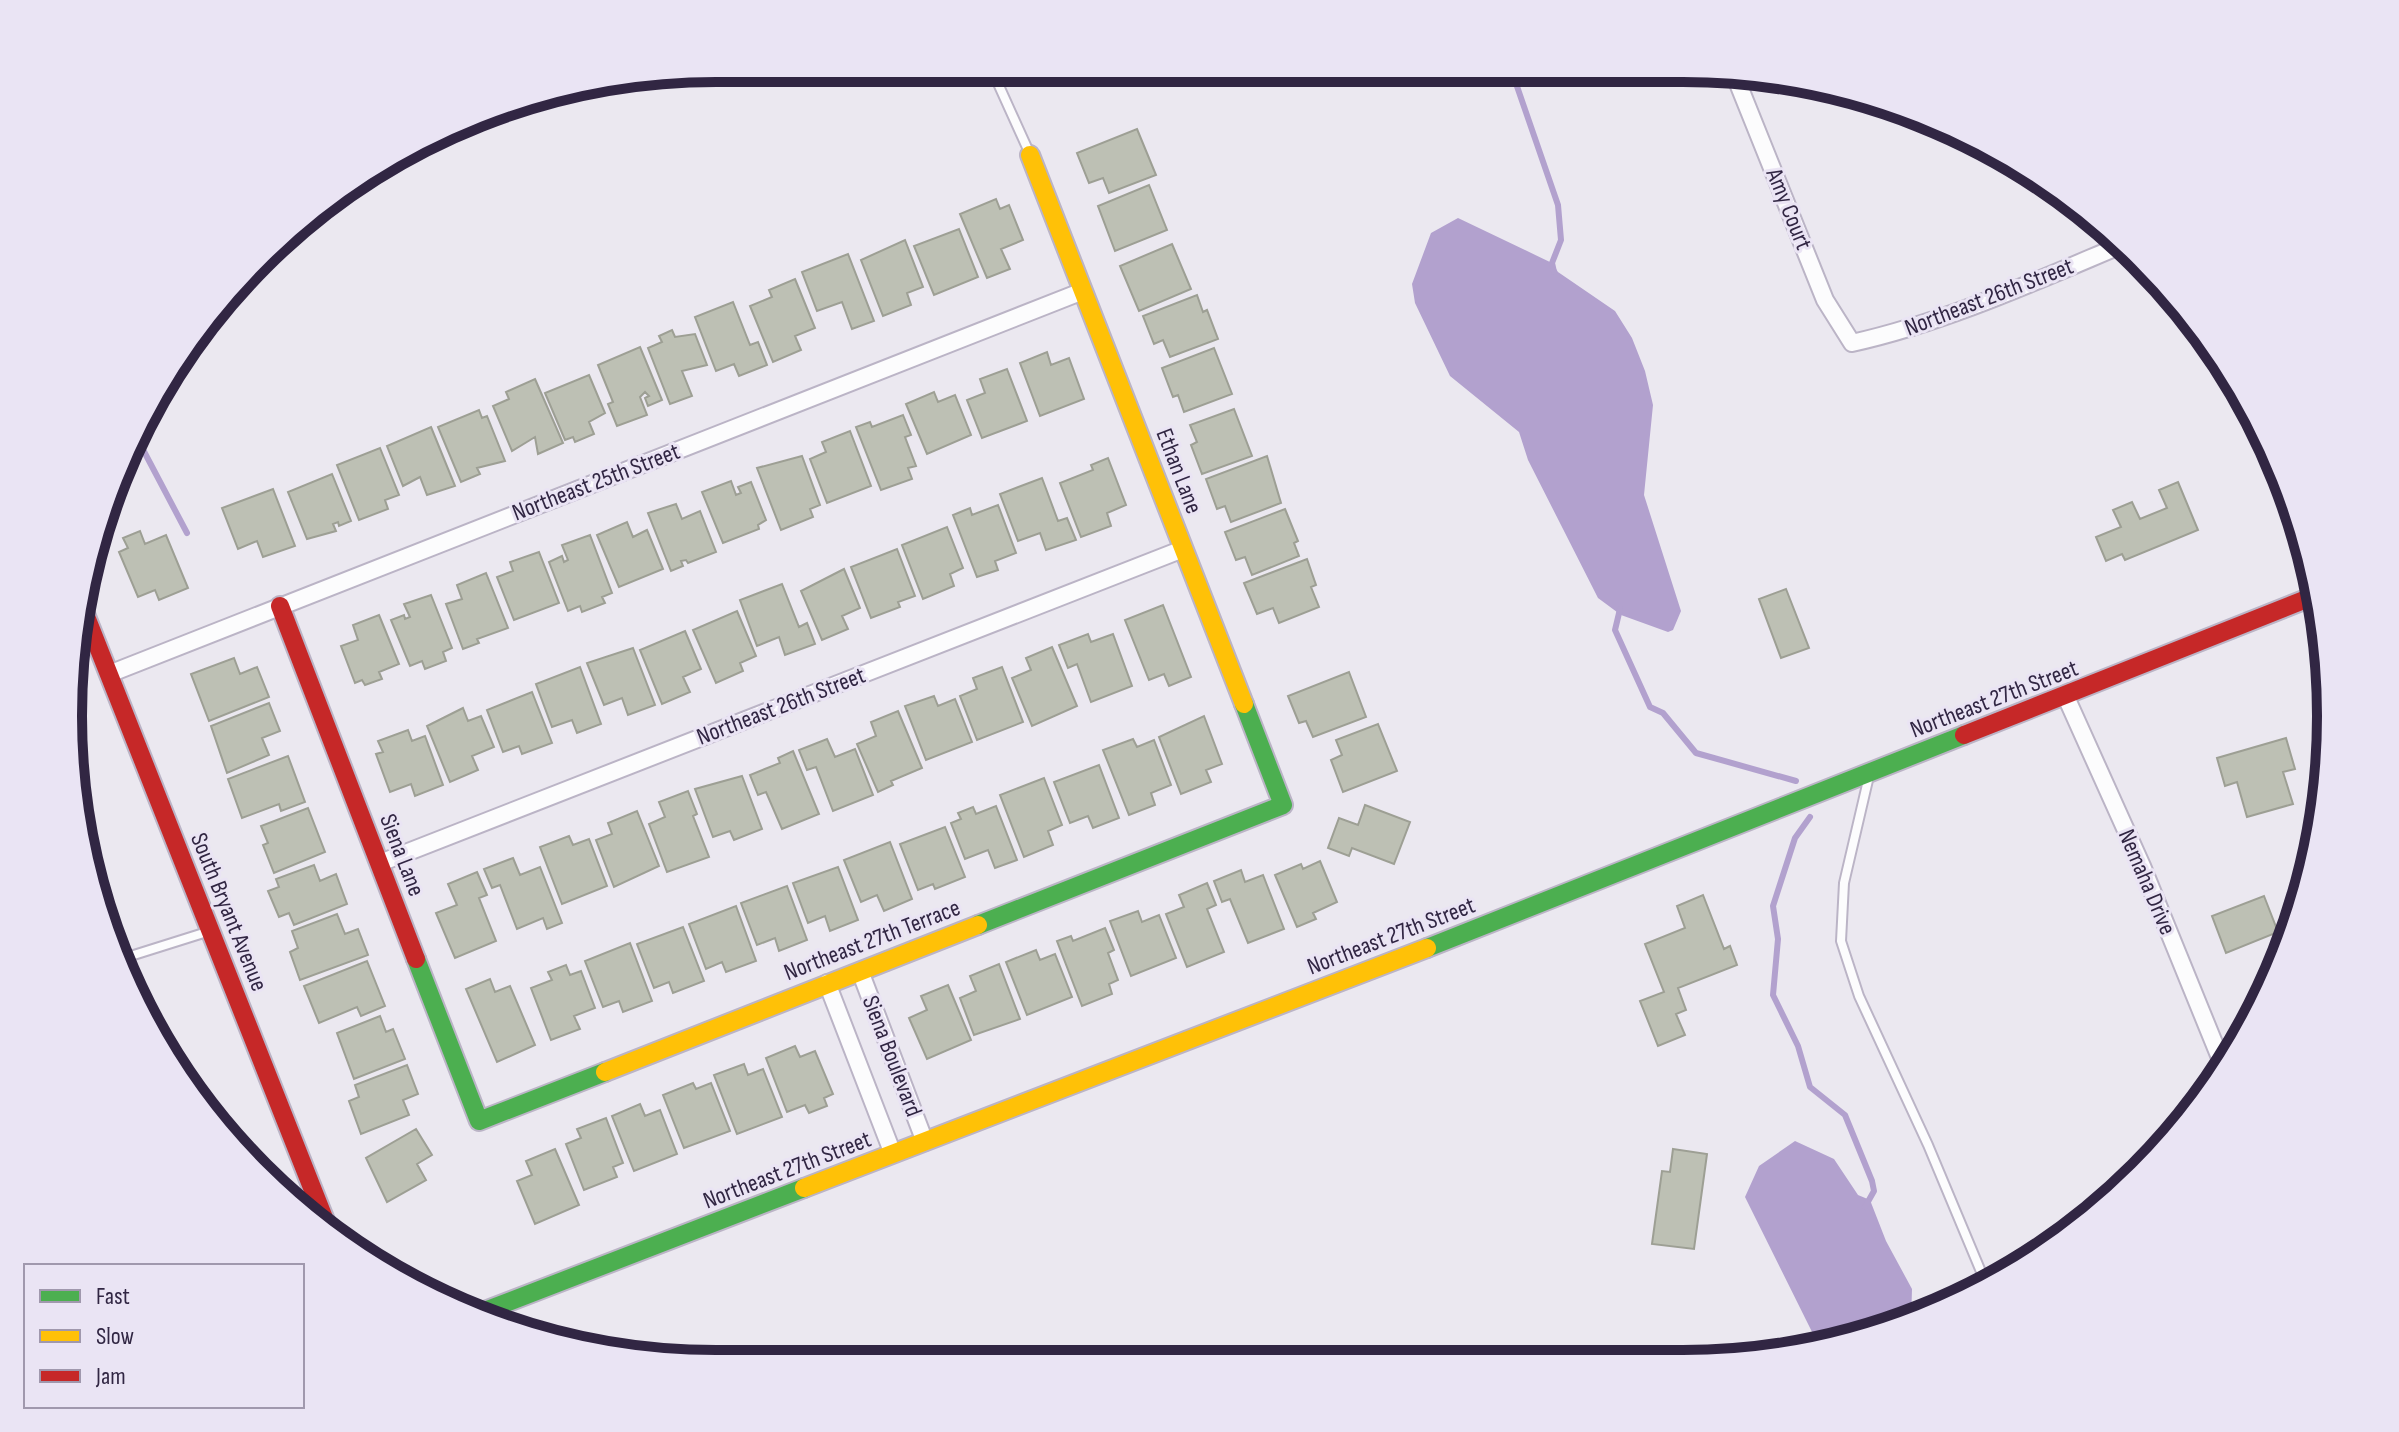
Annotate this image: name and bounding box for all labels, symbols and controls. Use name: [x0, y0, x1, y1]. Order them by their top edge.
street label: Amy Court: [1759, 163, 1818, 254]
street label: Northeast 26th Street: [1901, 252, 2077, 342]
street label: Ethan Lane: [1150, 424, 1208, 518]
street label: Northeast 25th Street: [508, 437, 684, 527]
street label: Northeast 27th Street: [1906, 654, 2082, 744]
street label: Northeast 26th Street: [693, 661, 869, 751]
street label: Siena Lane: [373, 810, 431, 900]
street label: Nemaha Drive: [2112, 825, 2182, 939]
street label: South Bryant Avenue: [184, 829, 274, 995]
street label: Northeast 27th Street: [1303, 891, 1479, 981]
street label: Northeast 27th Terrace: [780, 893, 964, 987]
street label: Siena Boulevard: [856, 992, 928, 1120]
street label: Northeast 27th Street: [699, 1125, 875, 1215]
legend: [24, 1264, 304, 1408]
text: Fast: [96, 1282, 130, 1311]
text: Slow: [96, 1322, 134, 1351]
text: Jam: [95, 1362, 126, 1391]

